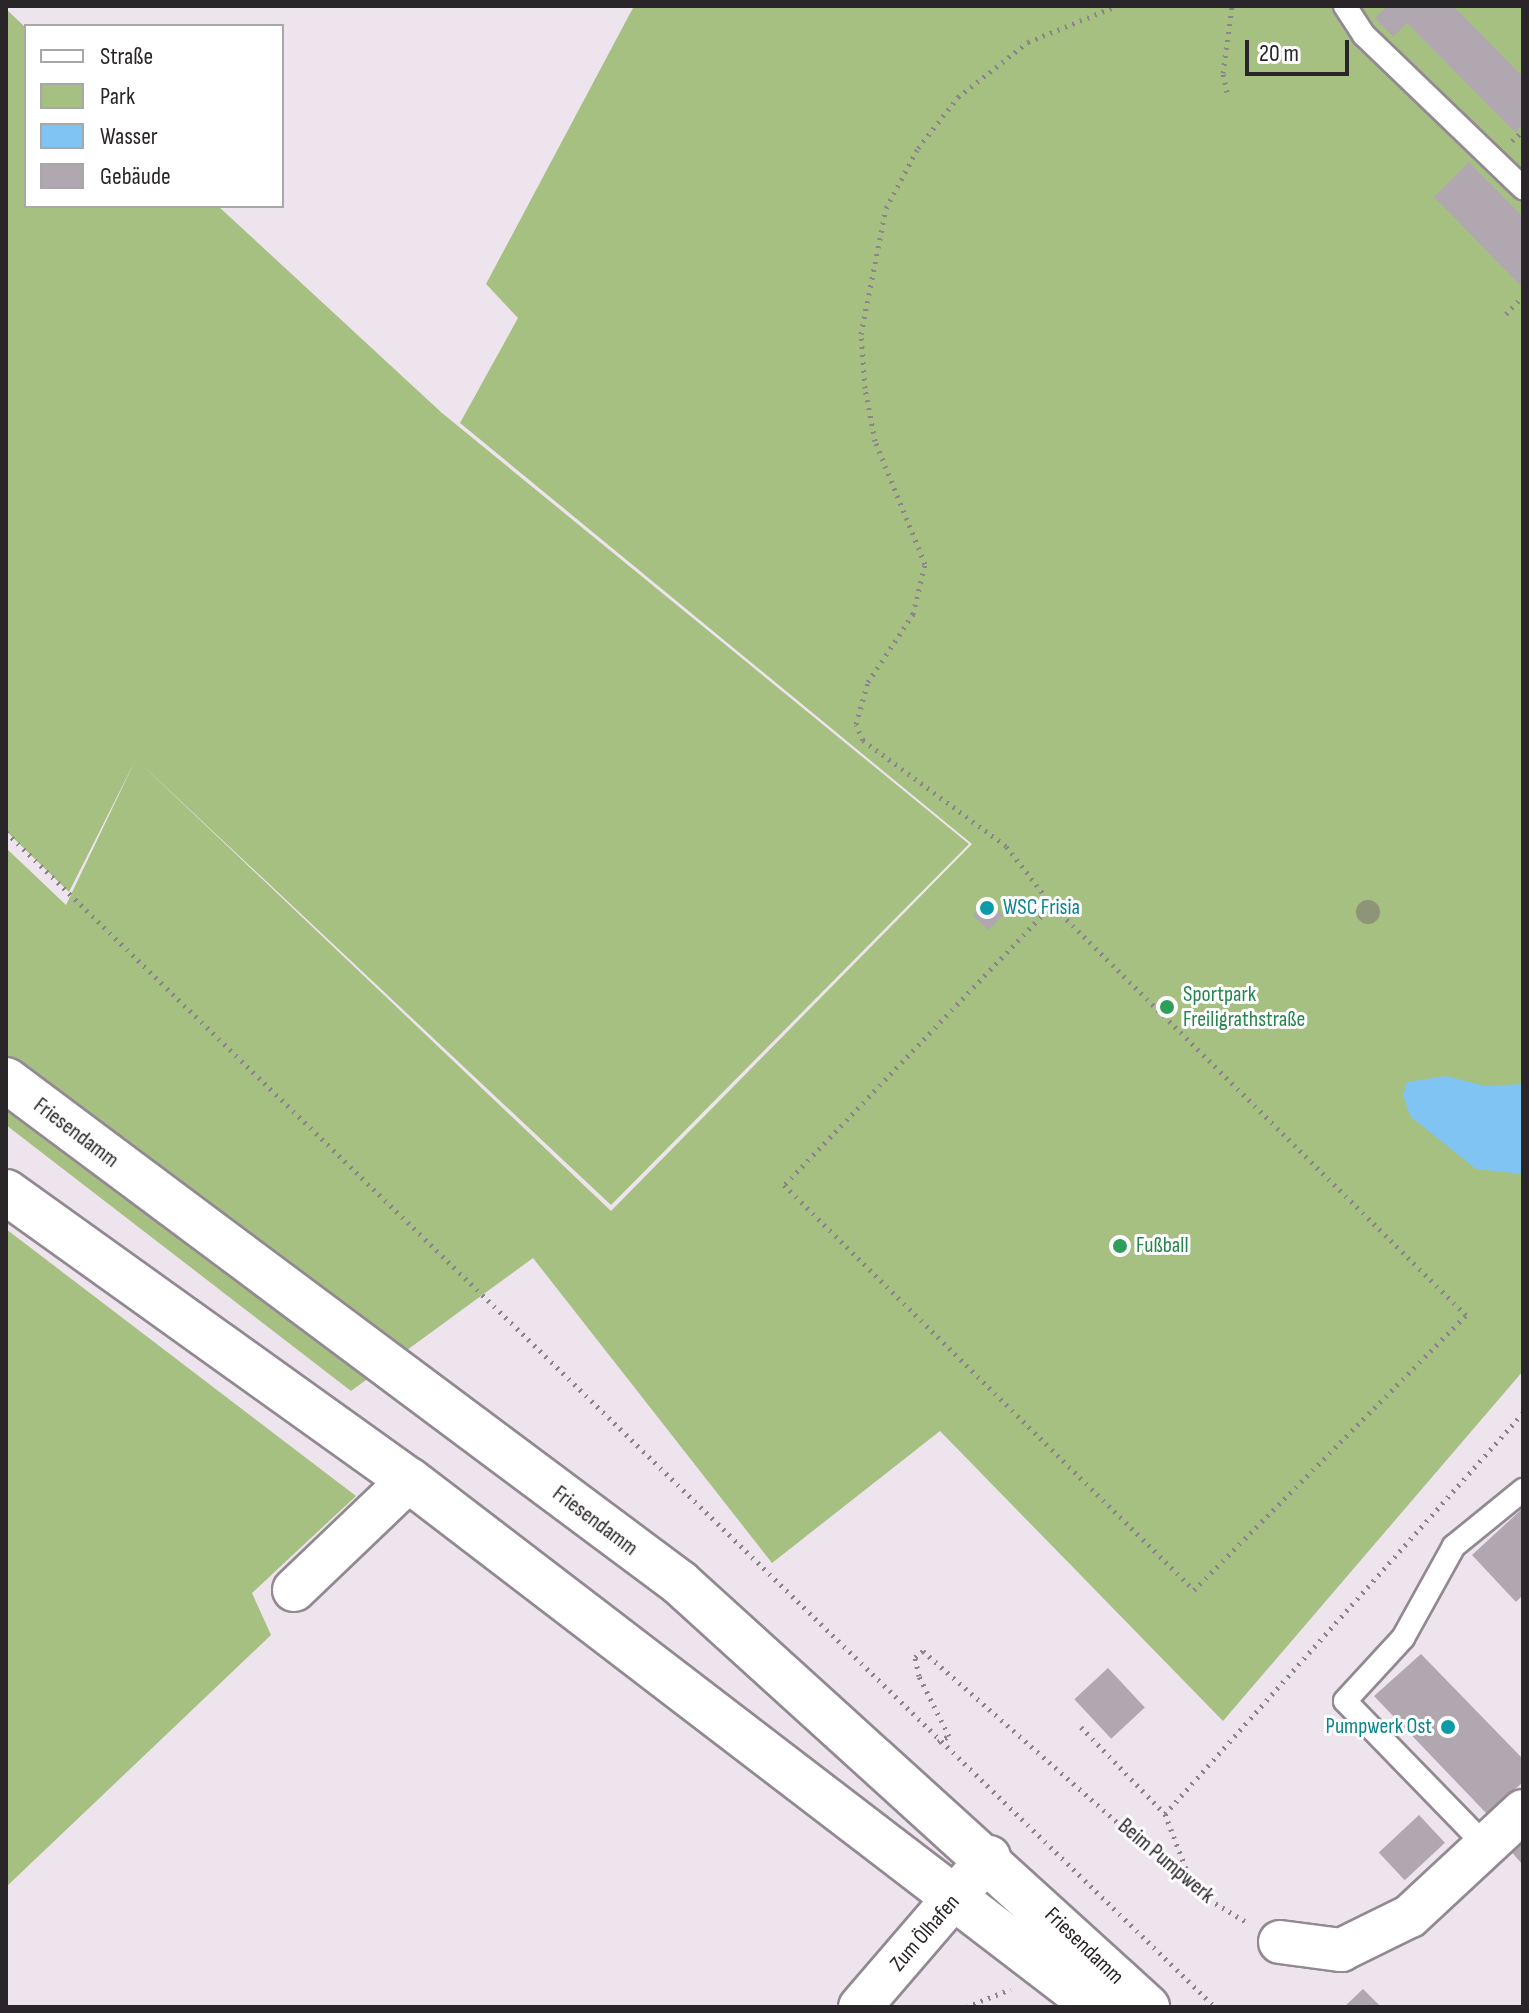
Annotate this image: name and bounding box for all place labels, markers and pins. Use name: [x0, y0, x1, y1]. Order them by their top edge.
place label: WSC Frisia: [1003, 895, 1080, 921]
marker: WSC Frisia: [978, 899, 996, 917]
place label: Sportpark Freiligrathstraße: [1183, 981, 1305, 1032]
marker: Sportpark Freiligrathstraße: [1158, 998, 1176, 1016]
place label: Fußball: [1136, 1233, 1189, 1259]
marker: Fußball: [1111, 1237, 1129, 1255]
place label: Pumpwerk Ost: [1326, 1714, 1432, 1740]
marker: Pumpwerk Ost: [1439, 1718, 1457, 1736]

